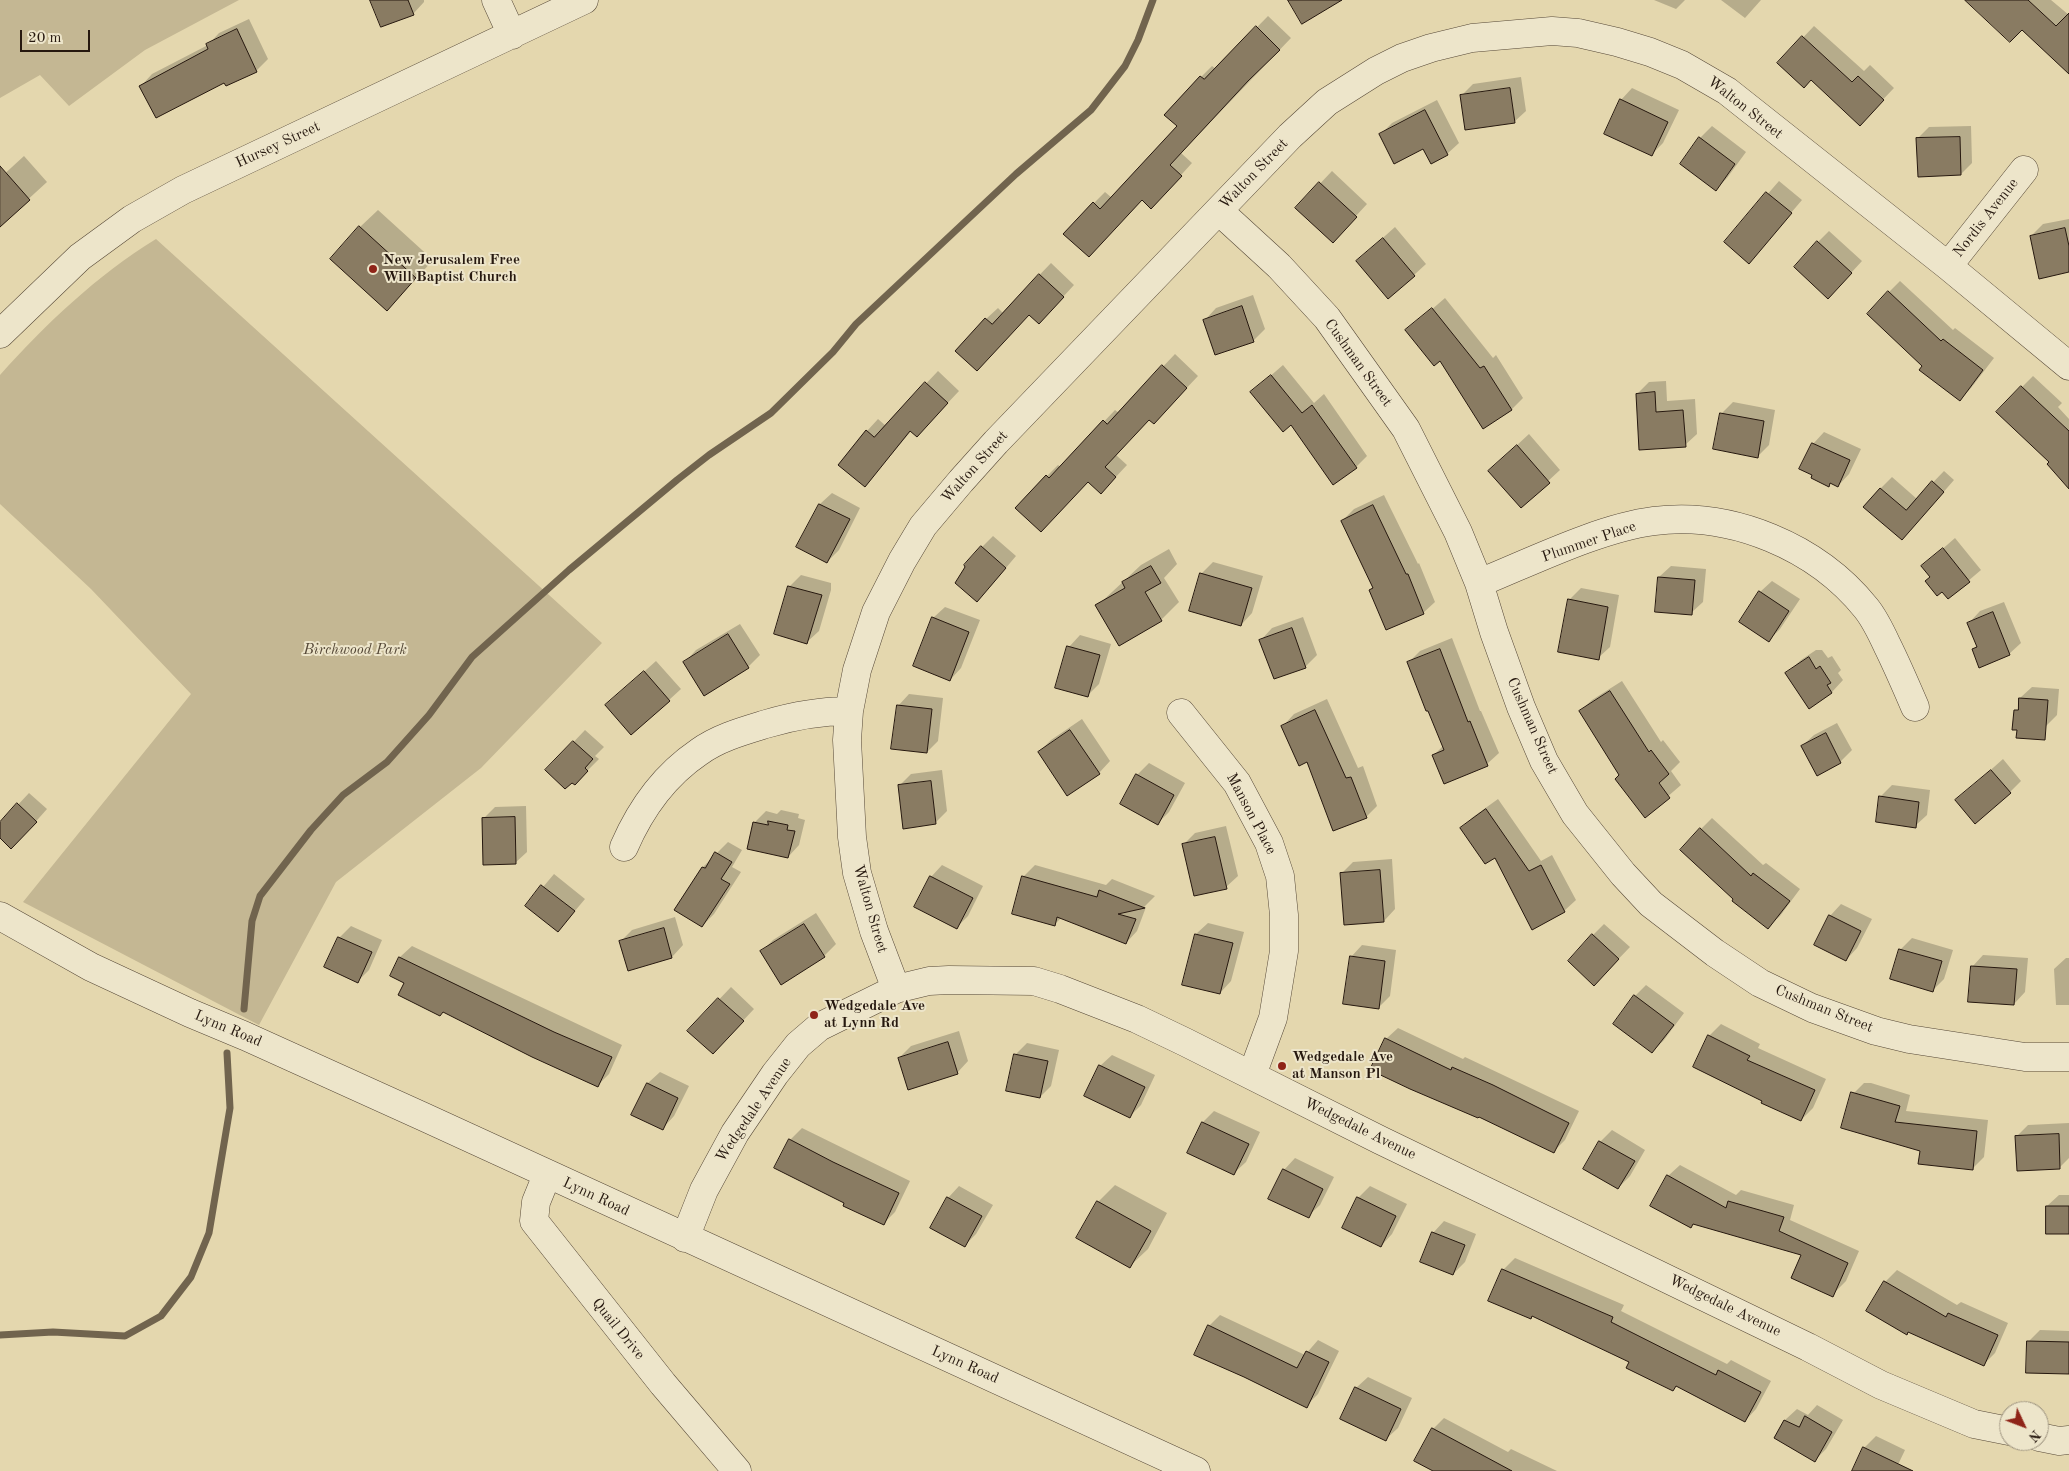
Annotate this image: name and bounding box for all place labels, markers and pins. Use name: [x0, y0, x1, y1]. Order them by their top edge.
place label: New Jerusalem Free Will Baptist Church: [383, 251, 520, 286]
marker: New Jerusalem Free Will Baptist Church: [367, 263, 379, 275]
place label: Wedgedale Ave at Lynn Rd: [824, 997, 925, 1032]
marker: Wedgedale Ave at Lynn Rd: [808, 1009, 820, 1021]
place label: Wedgedale Ave at Manson Pl: [1292, 1048, 1393, 1083]
marker: Wedgedale Ave at Manson Pl: [1276, 1060, 1288, 1072]

